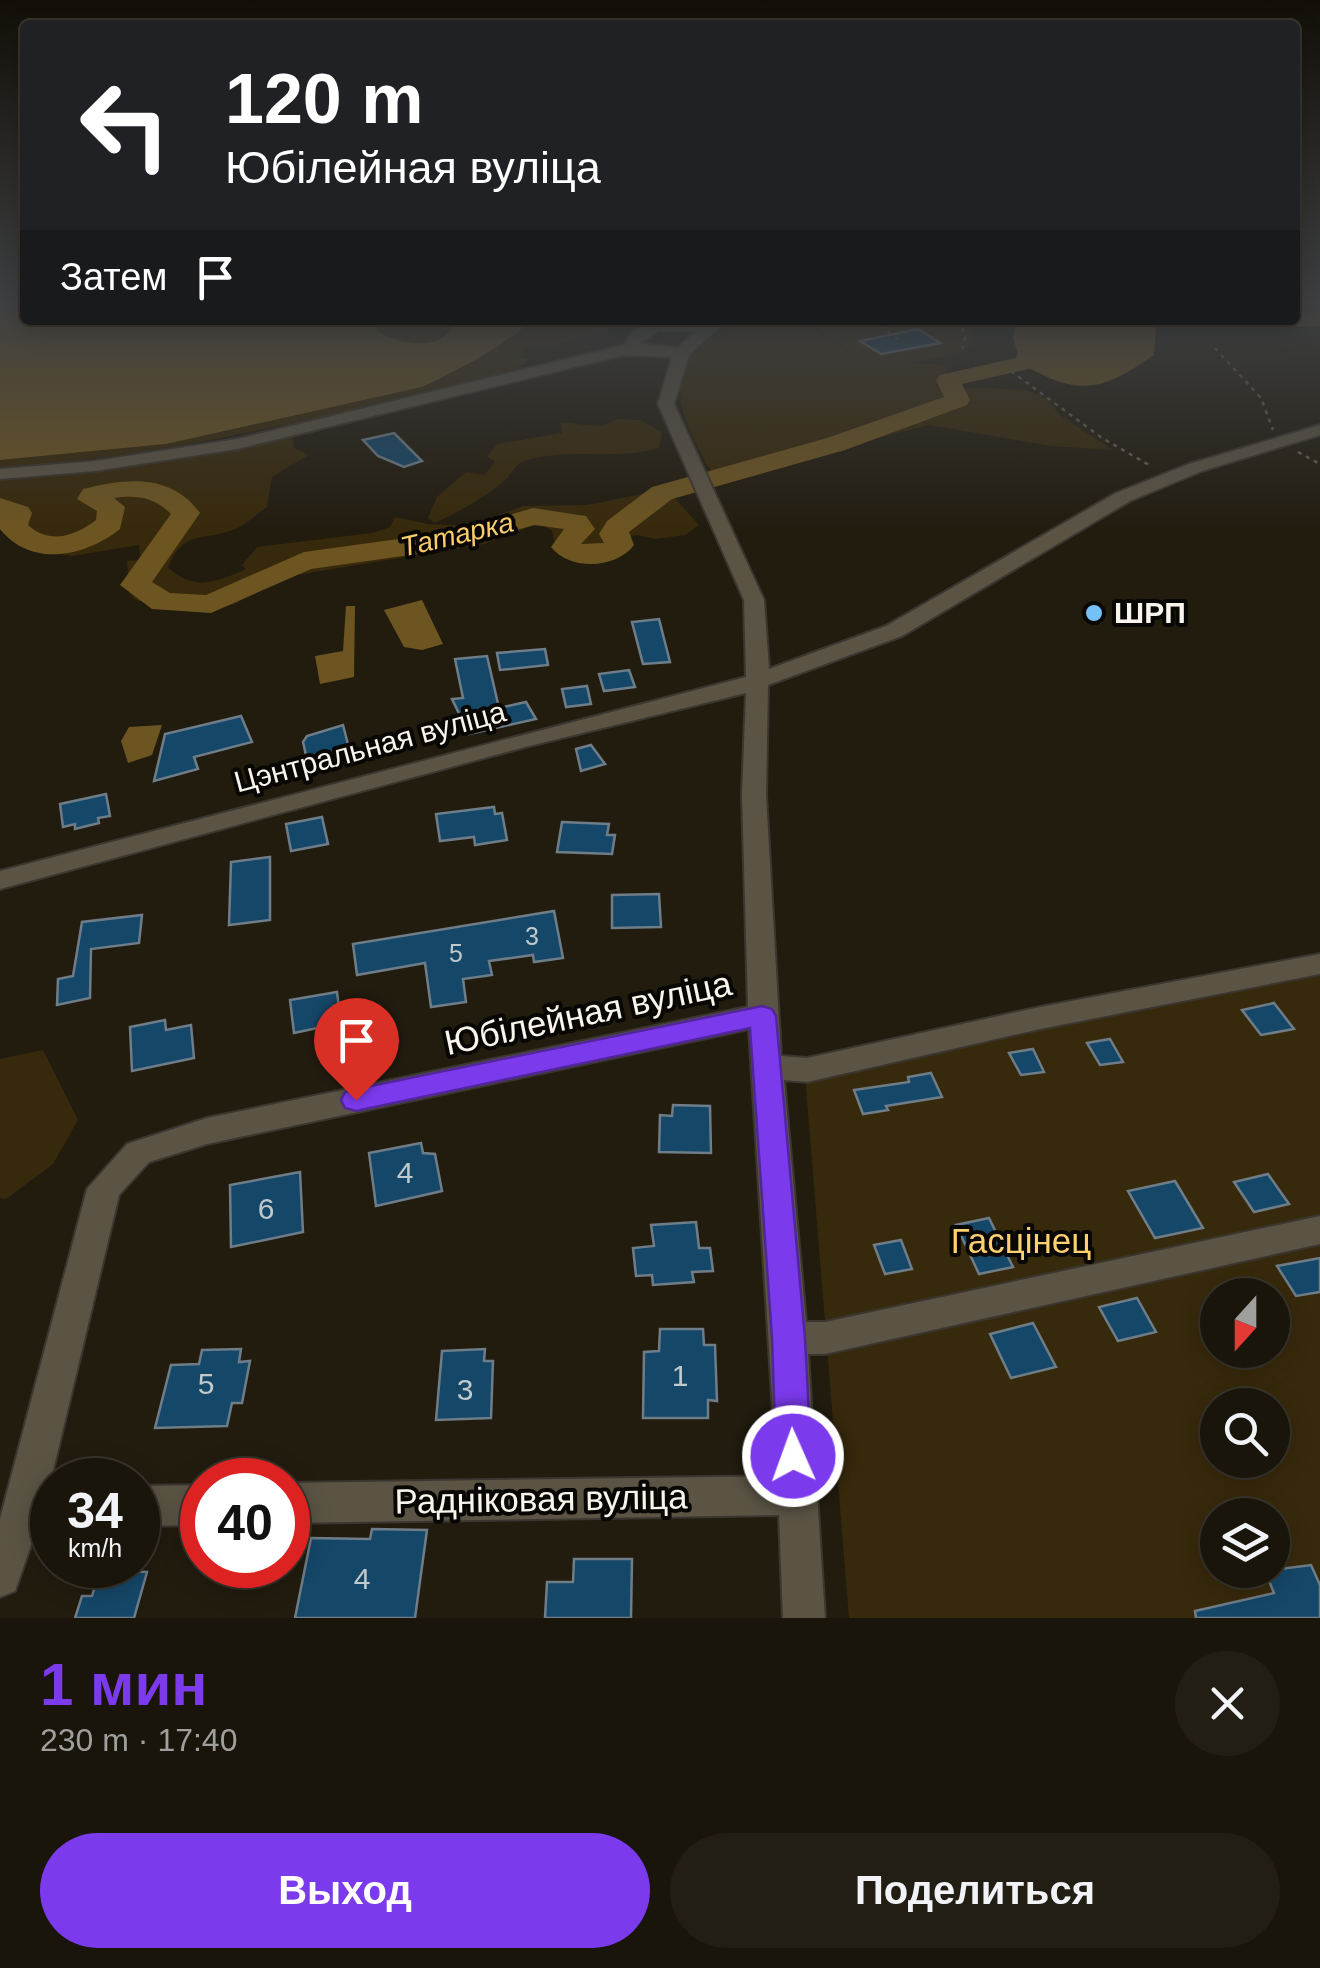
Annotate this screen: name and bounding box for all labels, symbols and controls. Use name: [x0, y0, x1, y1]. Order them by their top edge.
icon: left: [60, 60, 190, 190]
text: 120 m: [225, 60, 423, 138]
text: Юбілейная вуліца: [225, 142, 601, 193]
icon: arrive: [188, 250, 243, 305]
text: Затем: [60, 256, 168, 298]
water label: Татарка: [398, 506, 517, 563]
place label: ШРП: [1114, 596, 1186, 629]
marker: ШРП: [1083, 602, 1105, 624]
street label: Цэнтральная вуліца: [230, 694, 510, 799]
house number: 3: [525, 922, 539, 950]
house number: 5: [449, 939, 463, 967]
street label: Юбілейная вуліца: [441, 963, 735, 1062]
pin: [314, 998, 399, 1101]
icon: arrive: [329, 1013, 384, 1068]
house number: 4: [397, 1156, 413, 1189]
house number: 6: [258, 1192, 274, 1225]
park label: Гасцінец: [951, 1221, 1091, 1260]
north arrow: [1200, 1278, 1290, 1368]
map controls: [1200, 1278, 1290, 1588]
house number: 1: [672, 1359, 688, 1392]
house number: 5: [198, 1367, 214, 1400]
house number: 3: [457, 1373, 473, 1406]
button: search: [1200, 1388, 1290, 1478]
position arrow: [741, 1404, 845, 1508]
speed limit sign: 40: [180, 1458, 310, 1588]
street label: Радніковая вуліца: [394, 1476, 688, 1521]
text: 34: [67, 1483, 123, 1539]
button: layers: [1200, 1498, 1290, 1588]
text: km/h: [68, 1534, 122, 1562]
house number: 4: [354, 1562, 370, 1595]
text: 1 мин: [40, 1651, 208, 1718]
button: close: [1175, 1651, 1280, 1756]
text: 230 m · 17:40: [40, 1722, 237, 1758]
button: Выход: [40, 1833, 650, 1948]
button: Поделиться: [670, 1833, 1280, 1948]

